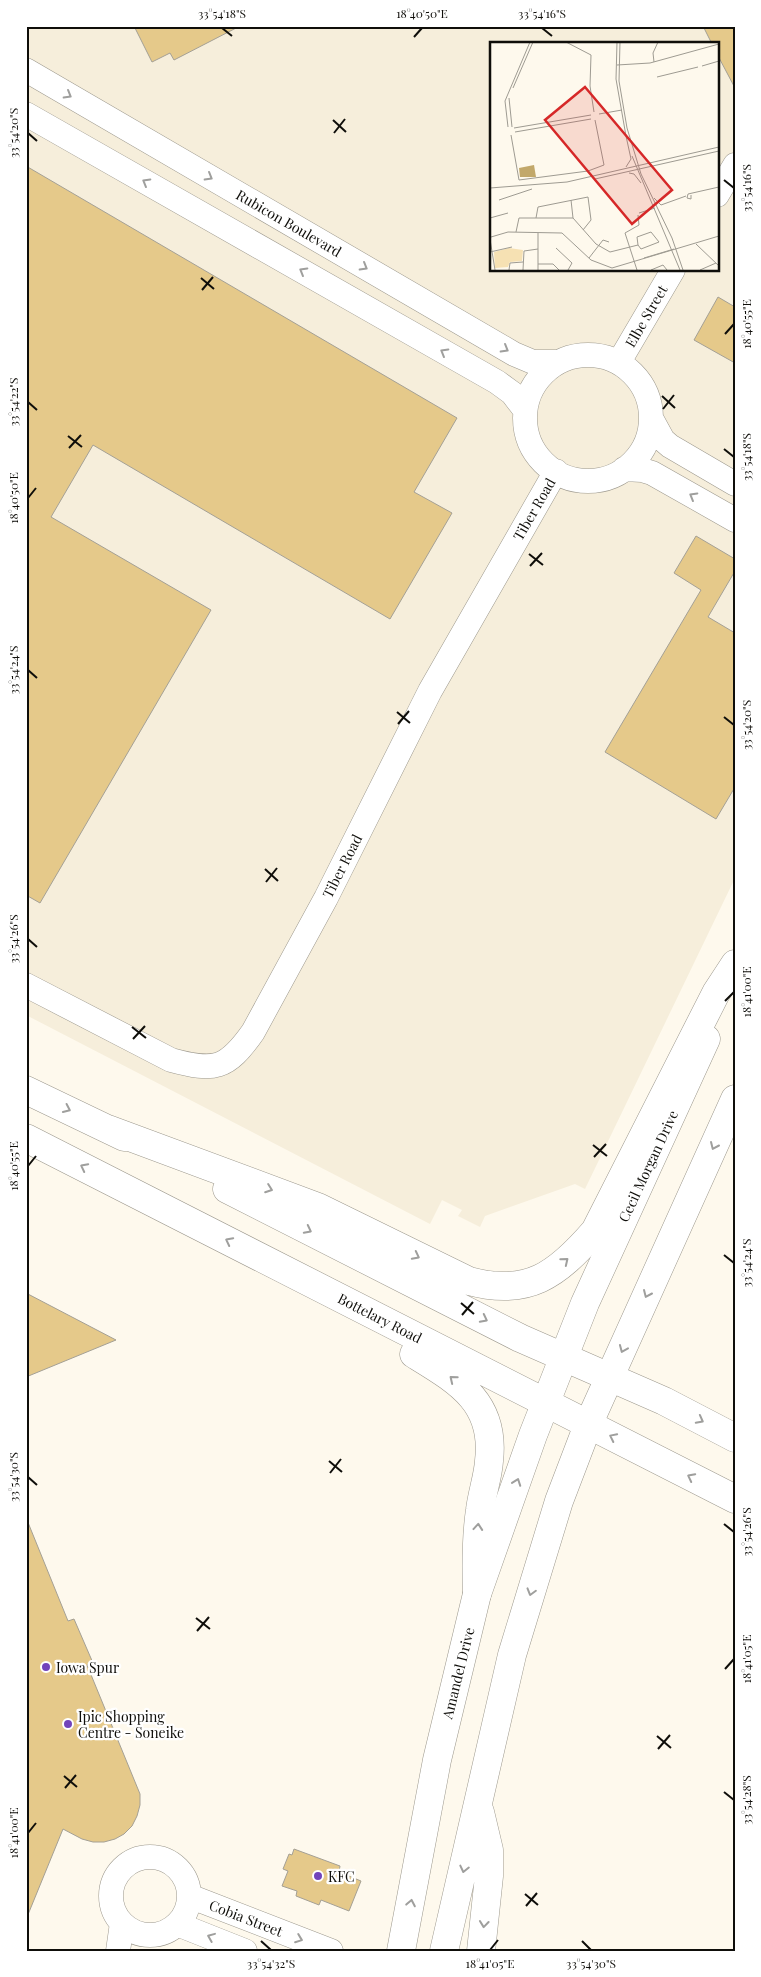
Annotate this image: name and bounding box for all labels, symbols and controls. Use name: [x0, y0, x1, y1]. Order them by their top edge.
text: 33°54'18"S: [198, 5, 246, 21]
text: 18°40'50"E: [396, 5, 448, 21]
text: 33°54'16"S: [518, 5, 566, 21]
inset map: [490, 42, 718, 271]
one-way arrow: [63, 88, 72, 98]
text: 33°54'20"S: [5, 108, 21, 158]
text: 33°54'16"S: [738, 164, 754, 212]
one-way arrow: [203, 170, 212, 180]
one-way arrow: [143, 179, 152, 189]
street label: Rubicon Boulevard: [233, 185, 345, 261]
one-way arrow: [359, 261, 368, 271]
one-way arrow: [299, 268, 308, 278]
street label: Elbe Street: [621, 281, 672, 350]
text: 18°40'55"E: [738, 299, 754, 349]
one-way arrow: [499, 343, 508, 353]
one-way arrow: [440, 348, 449, 358]
text: 33°54'22"S: [5, 378, 21, 426]
text: 33°54'18"S: [738, 433, 754, 481]
text: 18°40'50"E: [5, 472, 21, 524]
street label: Tiber Road: [509, 474, 559, 544]
one-way arrow: [689, 492, 698, 502]
text: 33°54'24"S: [5, 646, 21, 694]
text: 33°54'20"S: [738, 700, 754, 750]
street label: Tiber Road: [318, 831, 366, 901]
text: 33°54'26"S: [5, 914, 21, 964]
text: 18°41'00"E: [738, 966, 754, 1018]
one-way arrow: [62, 1103, 71, 1114]
street label: Cecil Morgan Drive: [614, 1107, 682, 1225]
text: 18°40'55"E: [5, 1141, 21, 1191]
one-way arrow: [709, 1141, 720, 1150]
one-way arrow: [80, 1163, 89, 1173]
one-way arrow: [264, 1183, 272, 1193]
one-way arrow: [302, 1224, 311, 1234]
one-way arrow: [225, 1237, 234, 1247]
text: 33°54'24"S: [738, 1239, 754, 1287]
one-way arrow: [411, 1250, 420, 1260]
one-way arrow: [560, 1258, 569, 1267]
street label: Bottelary Road: [335, 1289, 425, 1347]
one-way arrow: [642, 1289, 653, 1298]
one-way arrow: [479, 1313, 488, 1324]
one-way arrow: [618, 1344, 629, 1353]
one-way arrow: [450, 1377, 459, 1385]
one-way arrow: [694, 1414, 703, 1424]
one-way arrow: [609, 1433, 618, 1443]
text: 33°54'30"S: [5, 1452, 21, 1502]
one-way arrow: [688, 1473, 697, 1483]
one-way arrow: [511, 1478, 521, 1487]
text: 33°54'26"S: [738, 1507, 754, 1557]
one-way arrow: [473, 1523, 484, 1531]
one-way arrow: [526, 1588, 536, 1596]
street label: Amandel Drive: [437, 1625, 479, 1722]
text: 18°41'05"E: [738, 1635, 754, 1683]
place label: Iowa Spur: [56, 1658, 120, 1677]
marker: Iowa Spur: [40, 1661, 52, 1673]
place label: Ipic Shopping Centre - Soneike: [78, 1707, 184, 1742]
marker: Ipic Shopping Centre - Soneike: [62, 1718, 74, 1730]
text: 33°54'28"S: [738, 1775, 754, 1825]
text: 18°41'00"E: [5, 1807, 21, 1859]
one-way arrow: [459, 1865, 470, 1874]
place label: KFC: [328, 1867, 355, 1886]
marker: KFC: [312, 1870, 324, 1882]
street label: Cobia Street: [207, 1895, 286, 1941]
one-way arrow: [406, 1899, 416, 1907]
one-way arrow: [479, 1920, 490, 1928]
one-way arrow: [207, 1933, 216, 1943]
one-way arrow: [294, 1933, 303, 1943]
text: 33°54'32"S: [247, 1955, 295, 1971]
text: 18°41'05"E: [466, 1955, 514, 1971]
text: 33°54'30"S: [566, 1955, 616, 1971]

